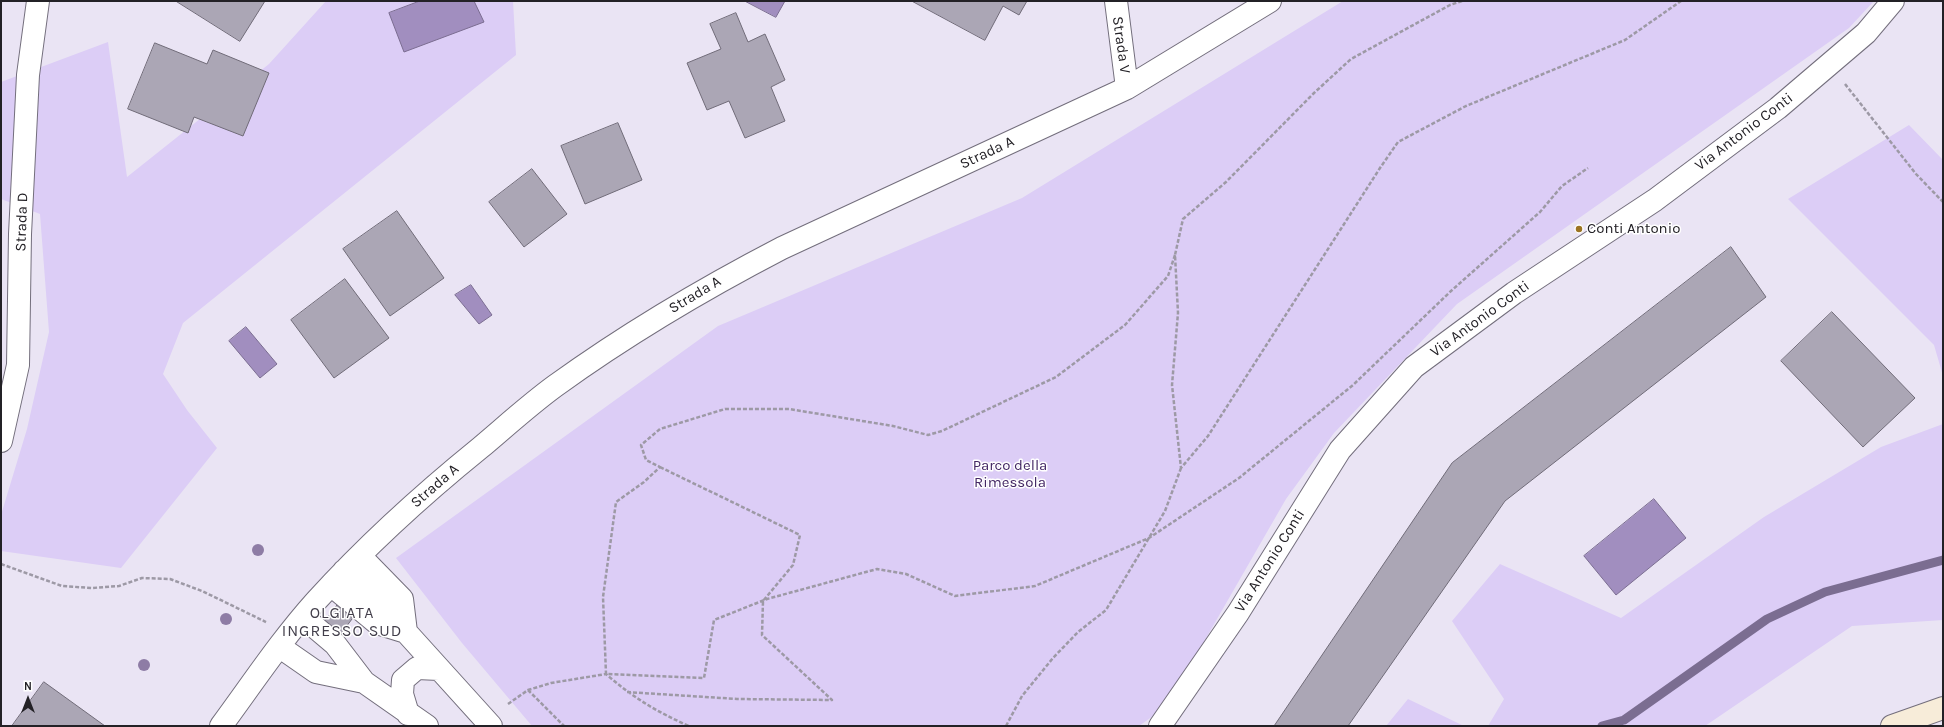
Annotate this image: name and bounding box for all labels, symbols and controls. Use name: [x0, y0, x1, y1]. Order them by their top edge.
street label: Strada V: [1108, 15, 1134, 75]
street label: Via Antonio Conti: [1691, 89, 1797, 175]
street label: Strada A: [957, 133, 1017, 173]
street label: Strada D: [12, 192, 32, 252]
place label: Conti Antonio: [1587, 220, 1680, 238]
marker: Conti Antonio: [1574, 224, 1584, 234]
street label: Strada A: [666, 272, 724, 318]
street label: Via Antonio Conti: [1427, 277, 1533, 361]
park label: Parco della Rimessola: [973, 457, 1047, 492]
street label: Strada A: [407, 460, 463, 512]
street label: Via Antonio Conti: [1231, 506, 1309, 616]
district label: OLGIATA INGRESSO SUD: [282, 603, 402, 641]
north arrow: [8, 679, 48, 719]
text: N: [24, 680, 32, 693]

